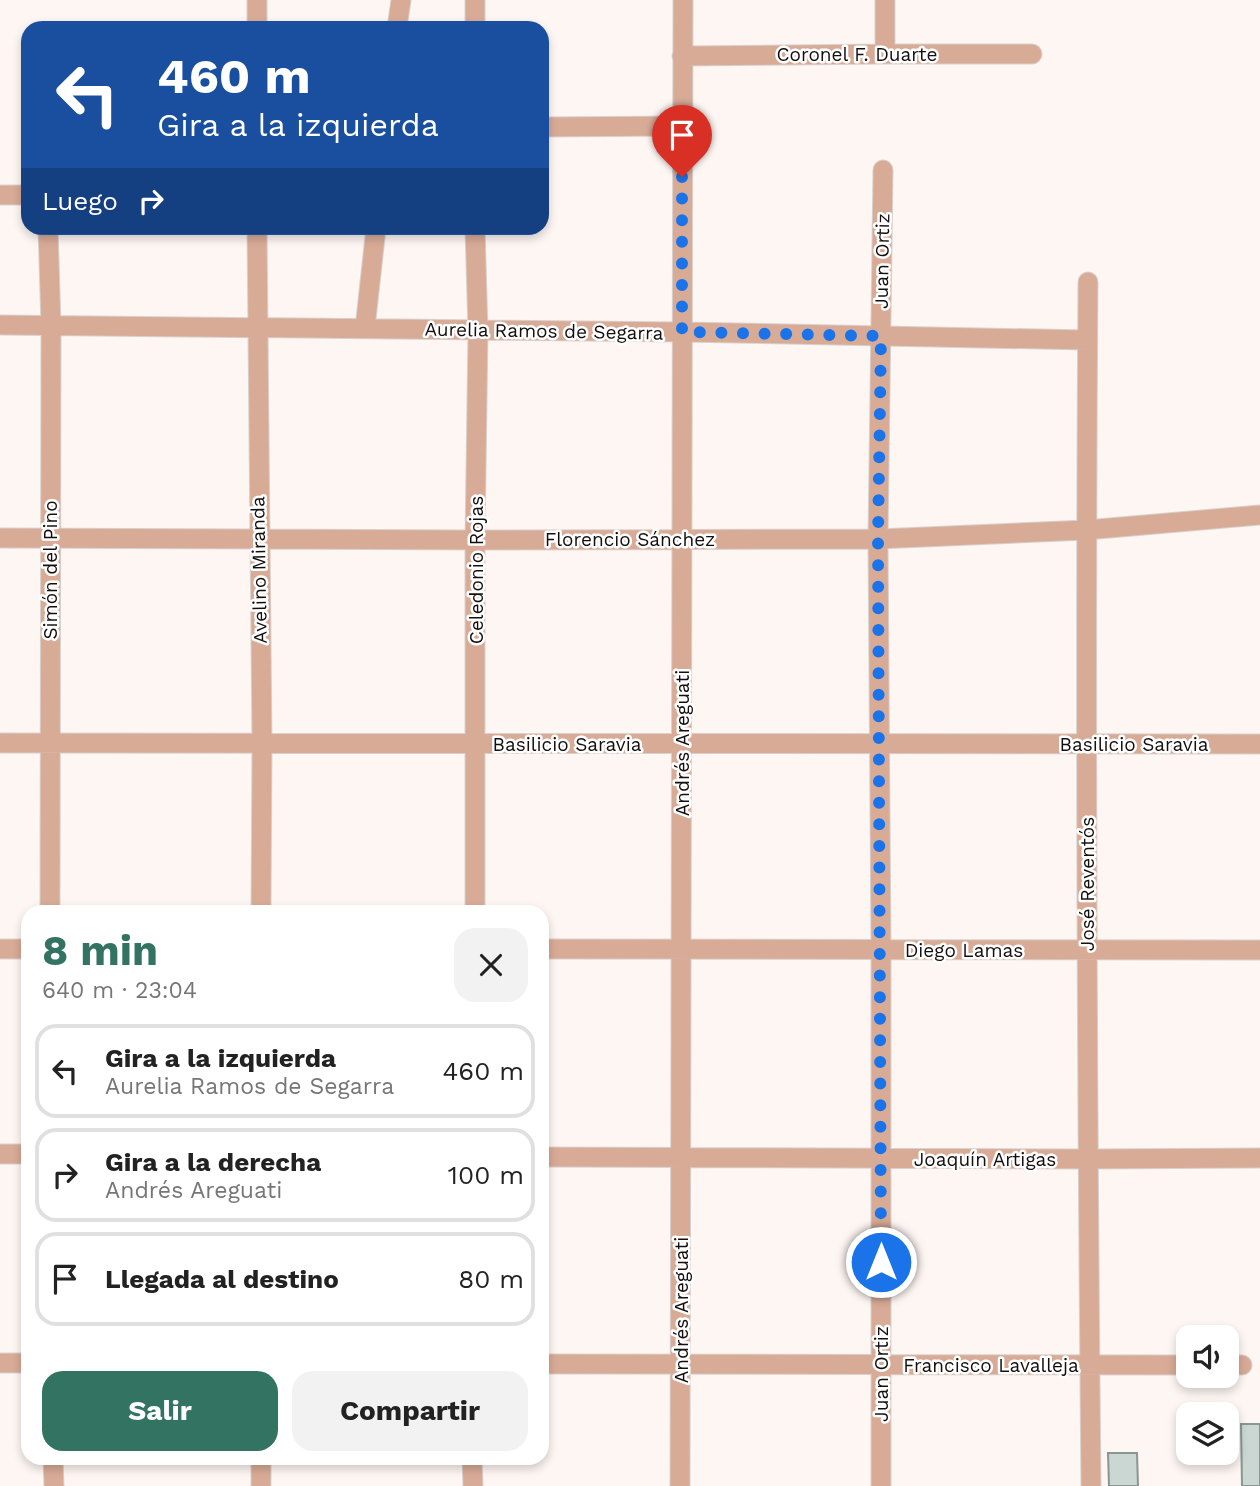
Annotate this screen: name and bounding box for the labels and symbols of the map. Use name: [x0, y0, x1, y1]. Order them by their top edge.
street label: Coronel F. Duarte: [777, 43, 937, 66]
pin: [652, 105, 712, 177]
street label: Juan Ortiz: [870, 213, 894, 309]
street label: Aurelia Ramos de Segarra: [424, 317, 664, 345]
street label: Avelino Miranda: [246, 496, 272, 644]
street label: Celedonio Rojas: [465, 496, 488, 644]
street label: Simón del Pino: [39, 500, 62, 640]
street label: Florencio Sánchez: [545, 528, 715, 551]
street label: Andrés Areguati: [671, 670, 694, 816]
street label: Basilicio Saravia: [492, 733, 642, 756]
street label: Basilicio Saravia: [1059, 733, 1209, 756]
street label: José Reventós: [1076, 817, 1099, 951]
street label: Diego Lamas: [905, 939, 1023, 962]
street label: Joaquín Artigas: [914, 1148, 1056, 1171]
position arrow: [844, 1225, 918, 1299]
street label: Andrés Areguati: [670, 1237, 693, 1383]
street label: Juan Ortiz: [870, 1326, 893, 1422]
street label: Francisco Lavalleja: [903, 1354, 1079, 1377]

